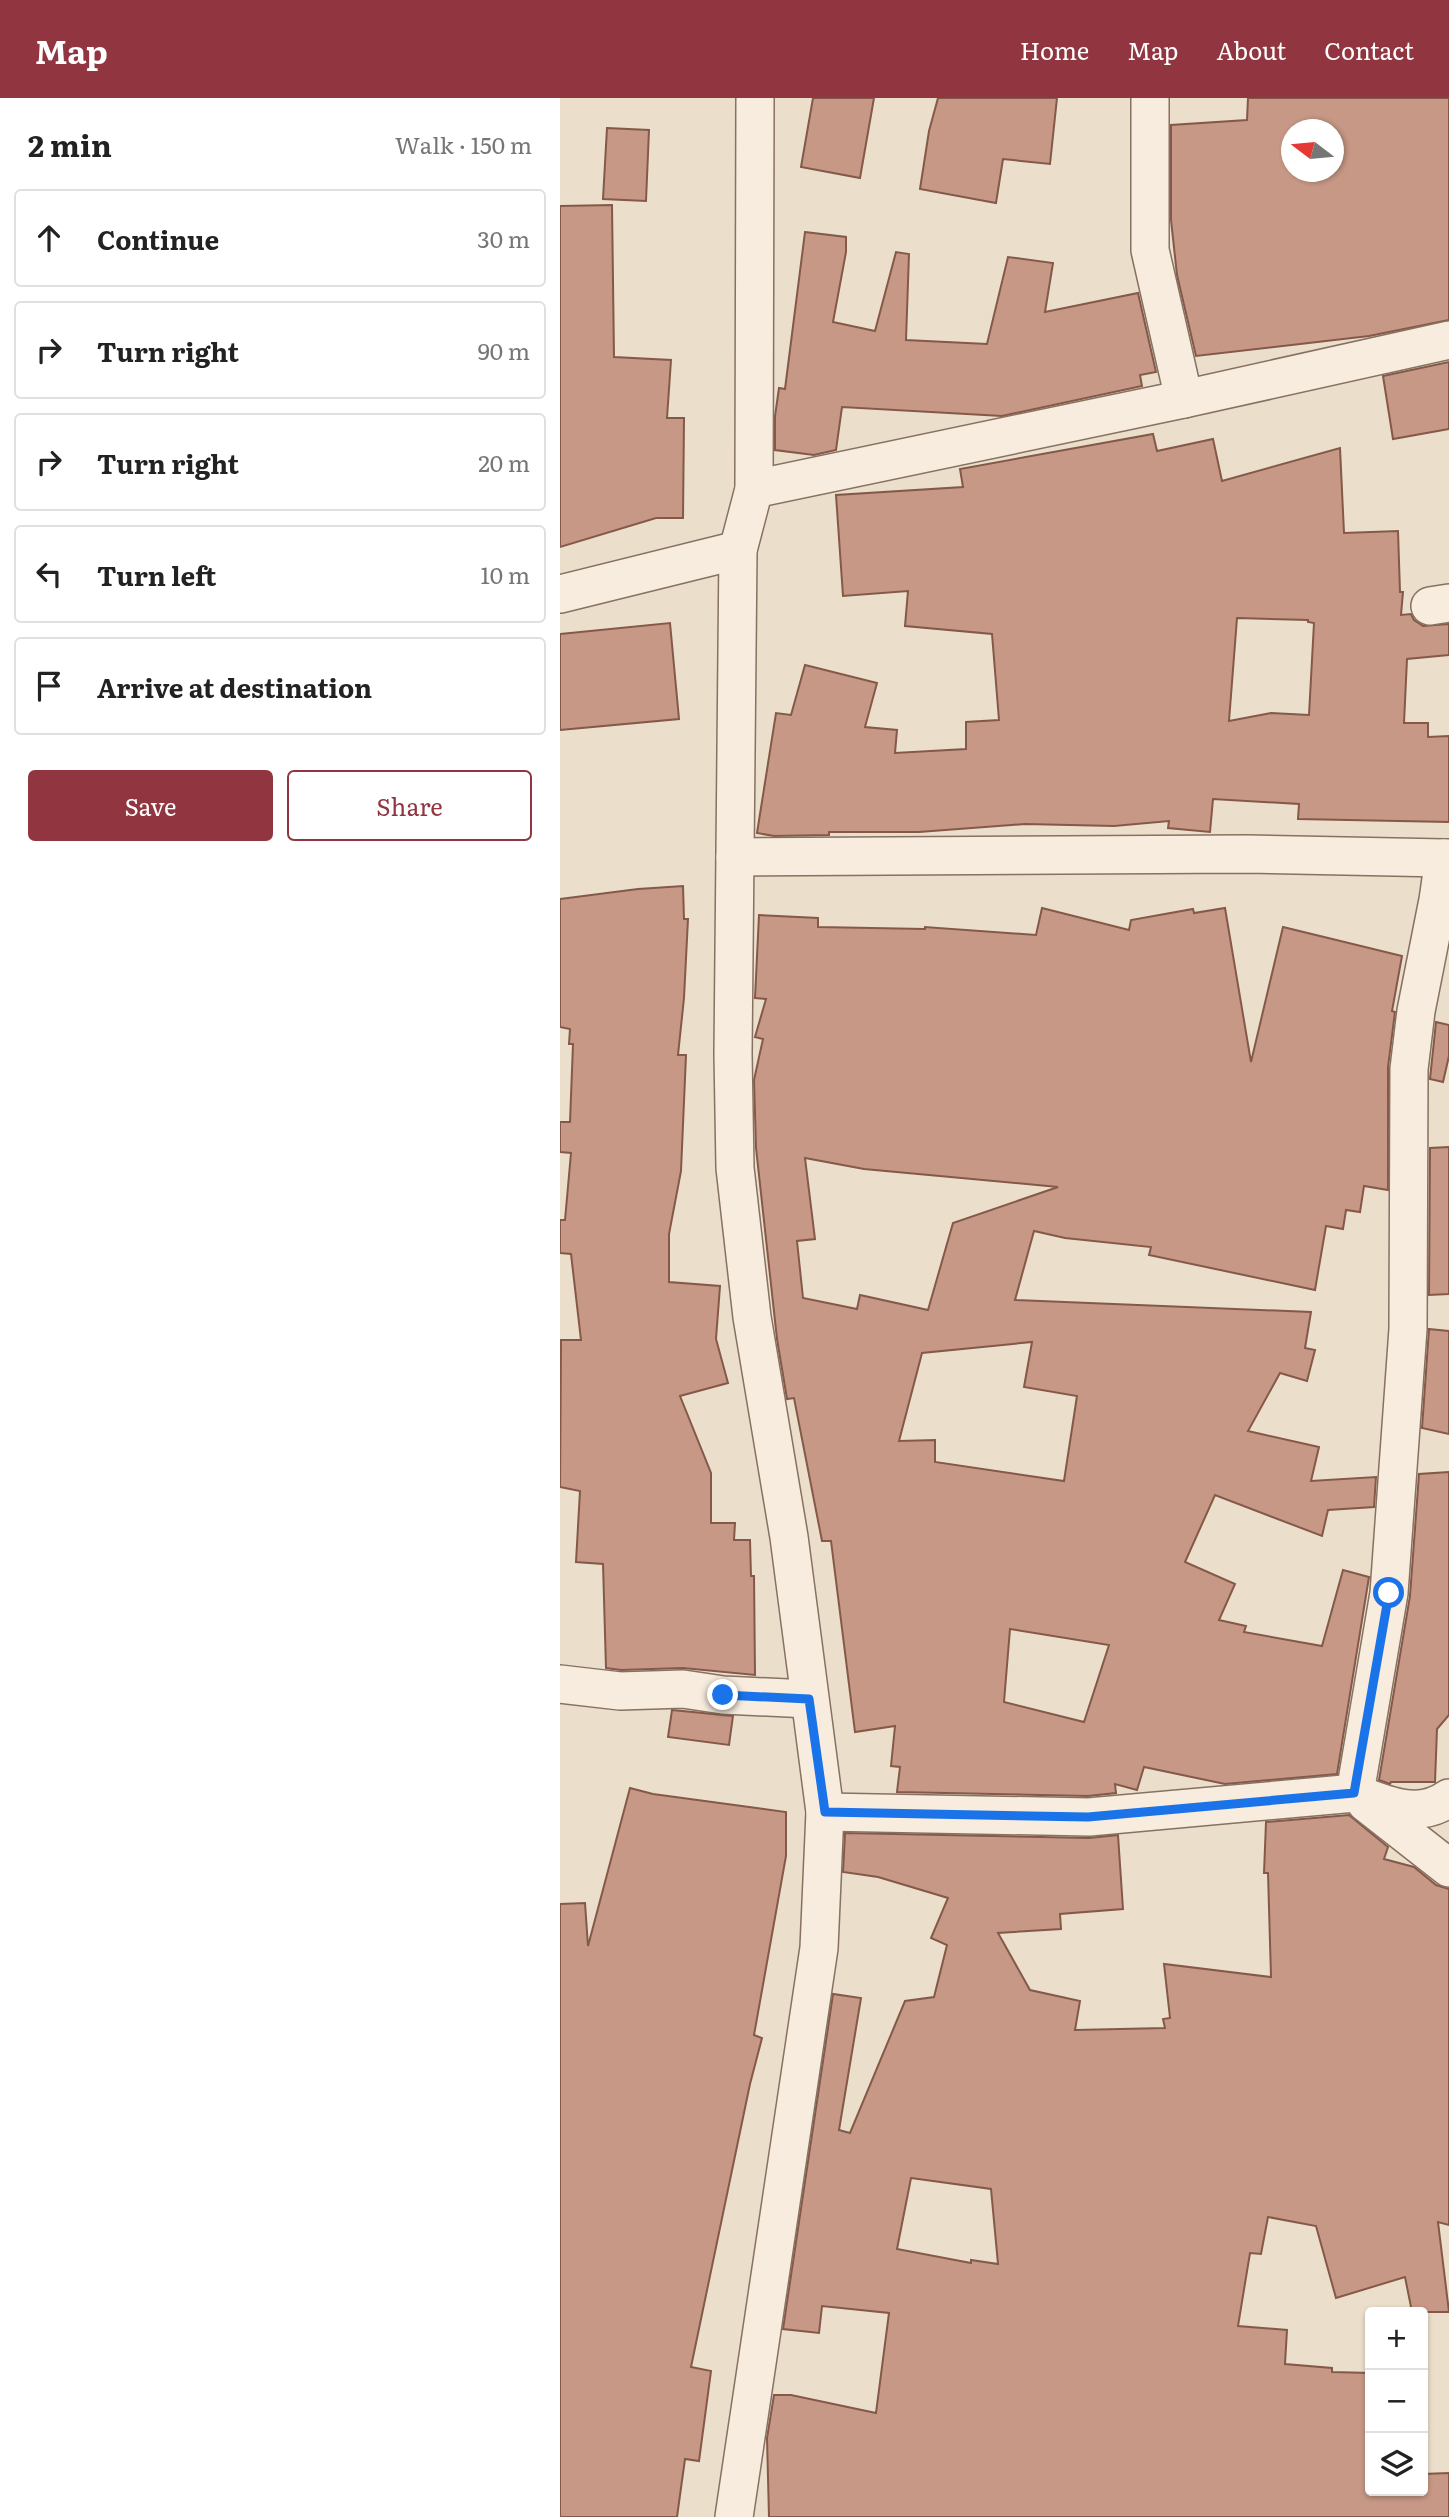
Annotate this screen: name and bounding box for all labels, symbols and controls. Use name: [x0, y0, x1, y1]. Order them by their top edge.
text: Map: [35, 25, 108, 74]
text: Home: [1020, 32, 1089, 67]
text: Map: [1127, 32, 1178, 67]
text: About: [1216, 32, 1286, 67]
text: Contact: [1324, 32, 1414, 67]
north arrow: [1281, 119, 1344, 182]
text: 2 min: [28, 122, 112, 166]
text: Walk · 150 m: [395, 127, 532, 161]
icon: ahead: [30, 219, 68, 257]
text: Continue: [97, 219, 219, 258]
text: 30 m: [477, 221, 530, 255]
icon: right: [30, 331, 68, 369]
text: Turn right: [97, 331, 239, 370]
text: 90 m: [478, 333, 530, 367]
icon: right: [30, 443, 68, 481]
text: Turn right: [97, 443, 239, 482]
text: 20 m: [478, 445, 530, 479]
icon: left: [30, 555, 68, 593]
text: Turn left: [97, 555, 216, 594]
text: 10 m: [480, 557, 530, 591]
icon: arrive: [30, 667, 68, 705]
text: Arrive at destination: [97, 667, 372, 706]
button: Save: [28, 770, 273, 841]
button: Share: [287, 770, 532, 841]
route start: [1373, 1577, 1404, 1608]
route end: [707, 1679, 738, 1710]
map controls: [1365, 2307, 1428, 2496]
button: +: [1365, 2307, 1428, 2370]
button: −: [1365, 2370, 1428, 2433]
button: layers: [1365, 2433, 1428, 2496]

